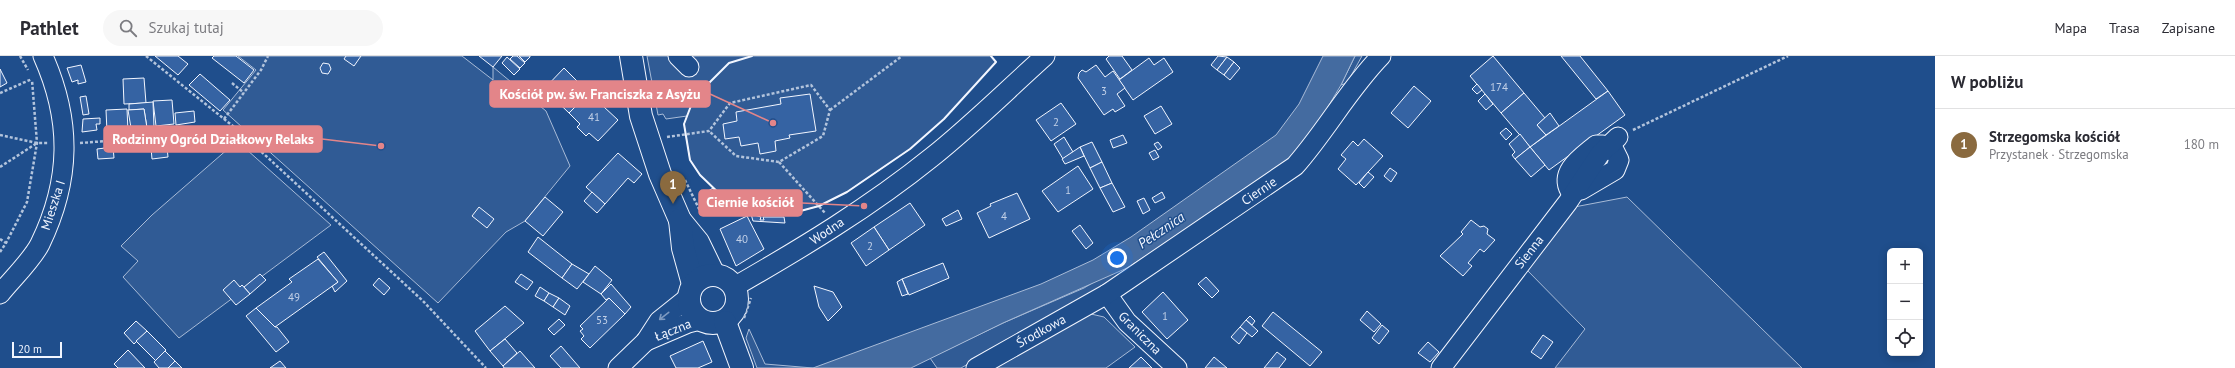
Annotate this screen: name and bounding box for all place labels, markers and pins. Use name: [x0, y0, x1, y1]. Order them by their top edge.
callout: Kościół pw. św. Franciszka z Asyżu: [490, 81, 710, 107]
callout: Rodzinny Ogród Działkowy Relaks: [104, 126, 322, 152]
pin: 1: [660, 171, 686, 204]
callout: Ciernie kościół: [699, 190, 802, 216]

